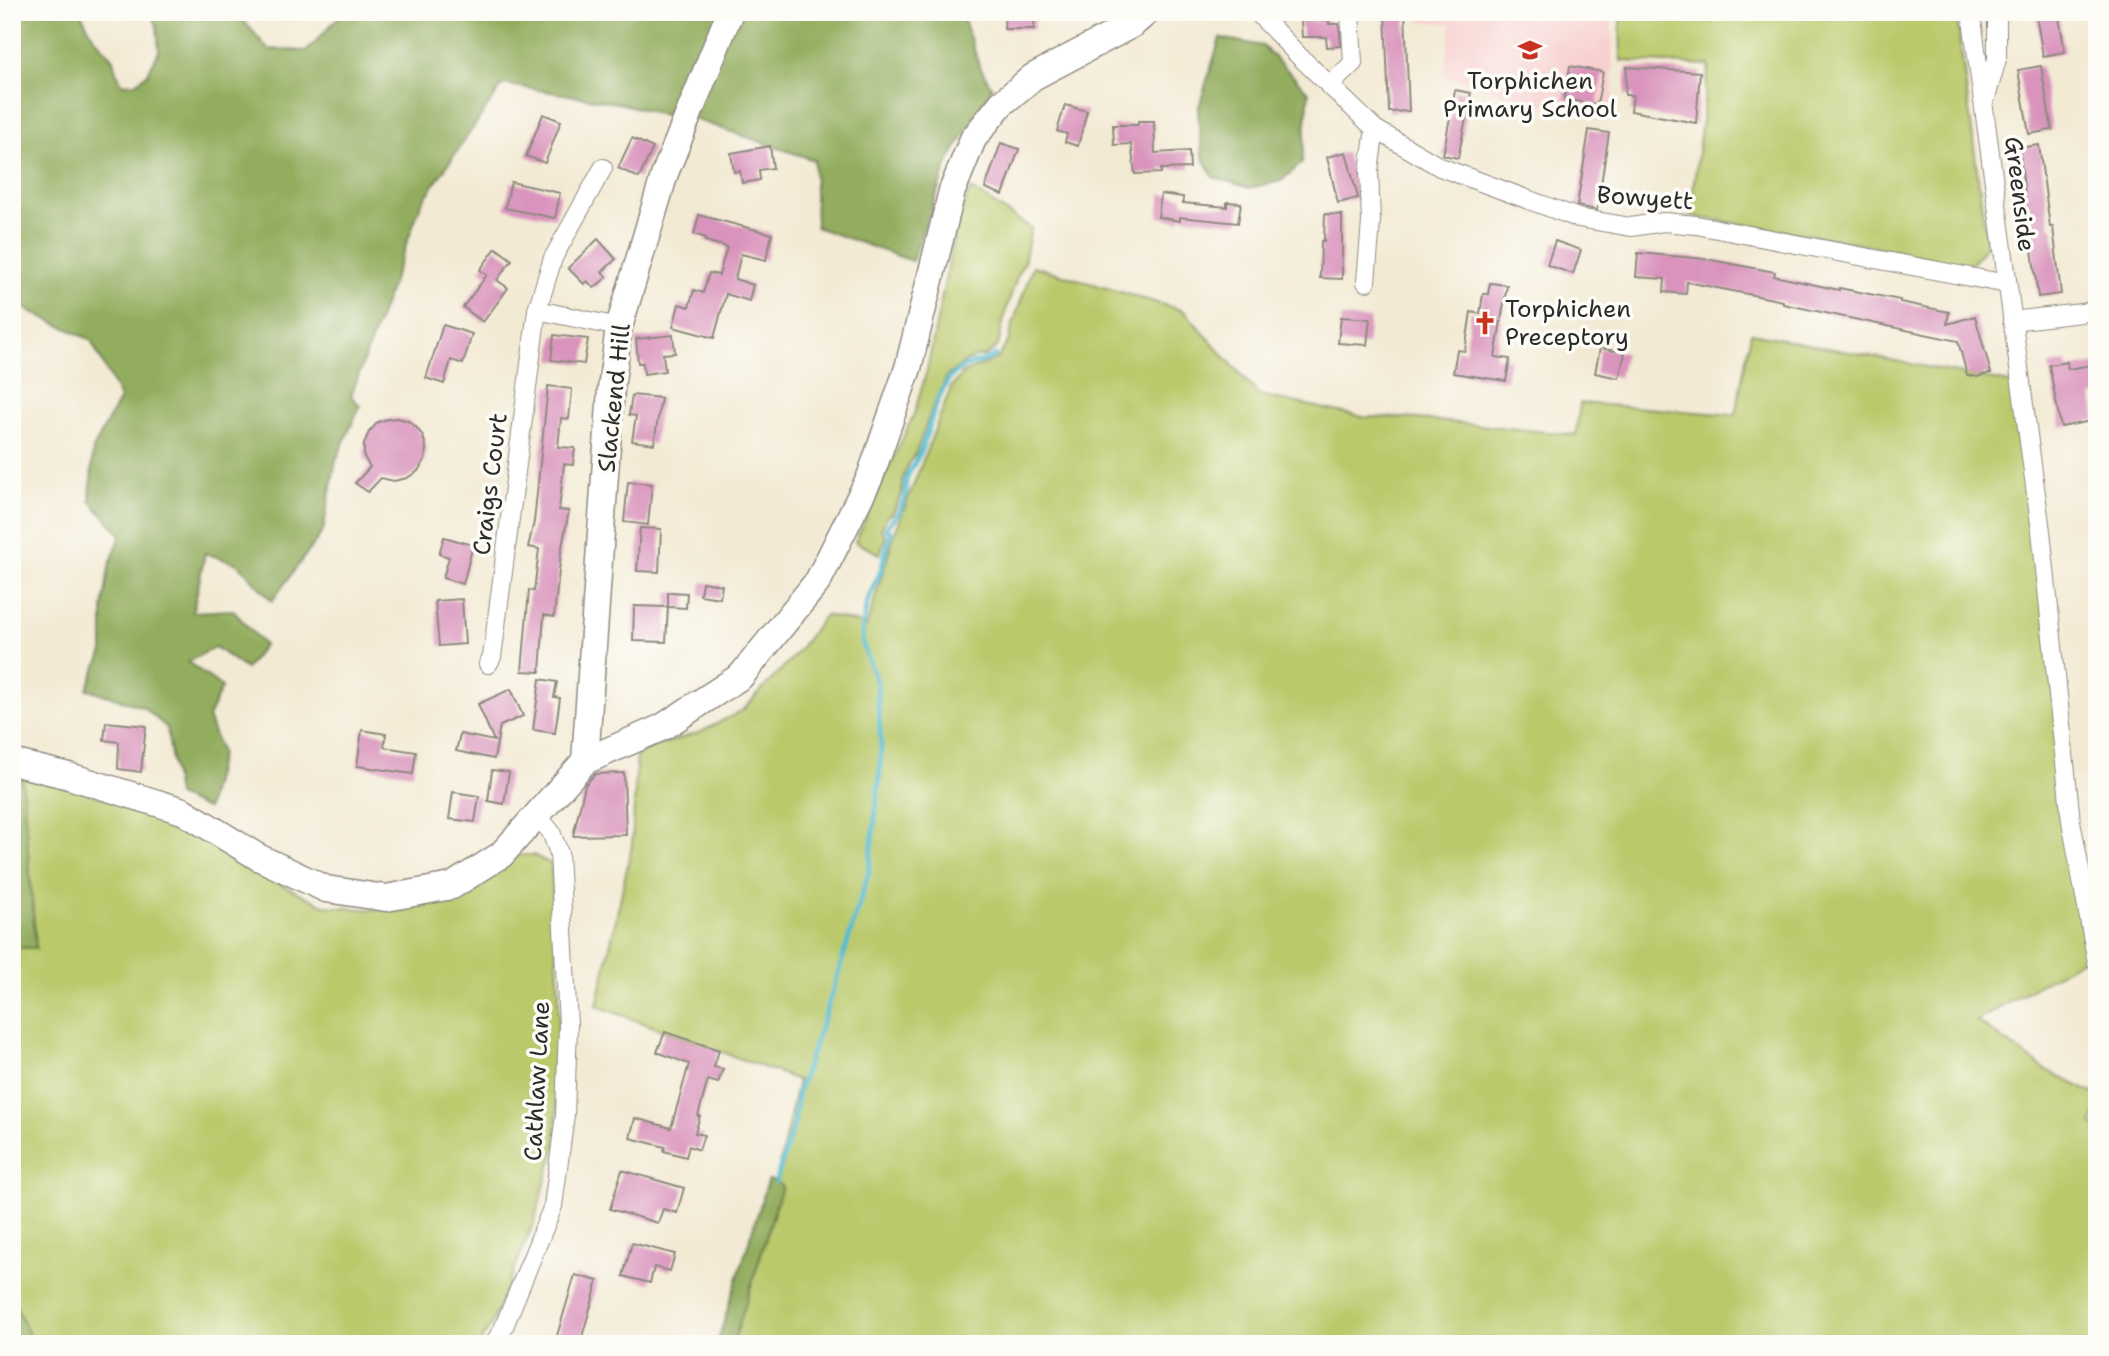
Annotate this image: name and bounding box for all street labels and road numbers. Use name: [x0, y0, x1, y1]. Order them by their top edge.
street label: Greenside: [1997, 135, 2043, 253]
street label: Bowyett: [1596, 179, 1694, 217]
street label: Slackend Hill: [590, 321, 638, 474]
street label: Craigs Court: [465, 411, 515, 557]
street label: Cathlaw Lane: [517, 1000, 557, 1162]

